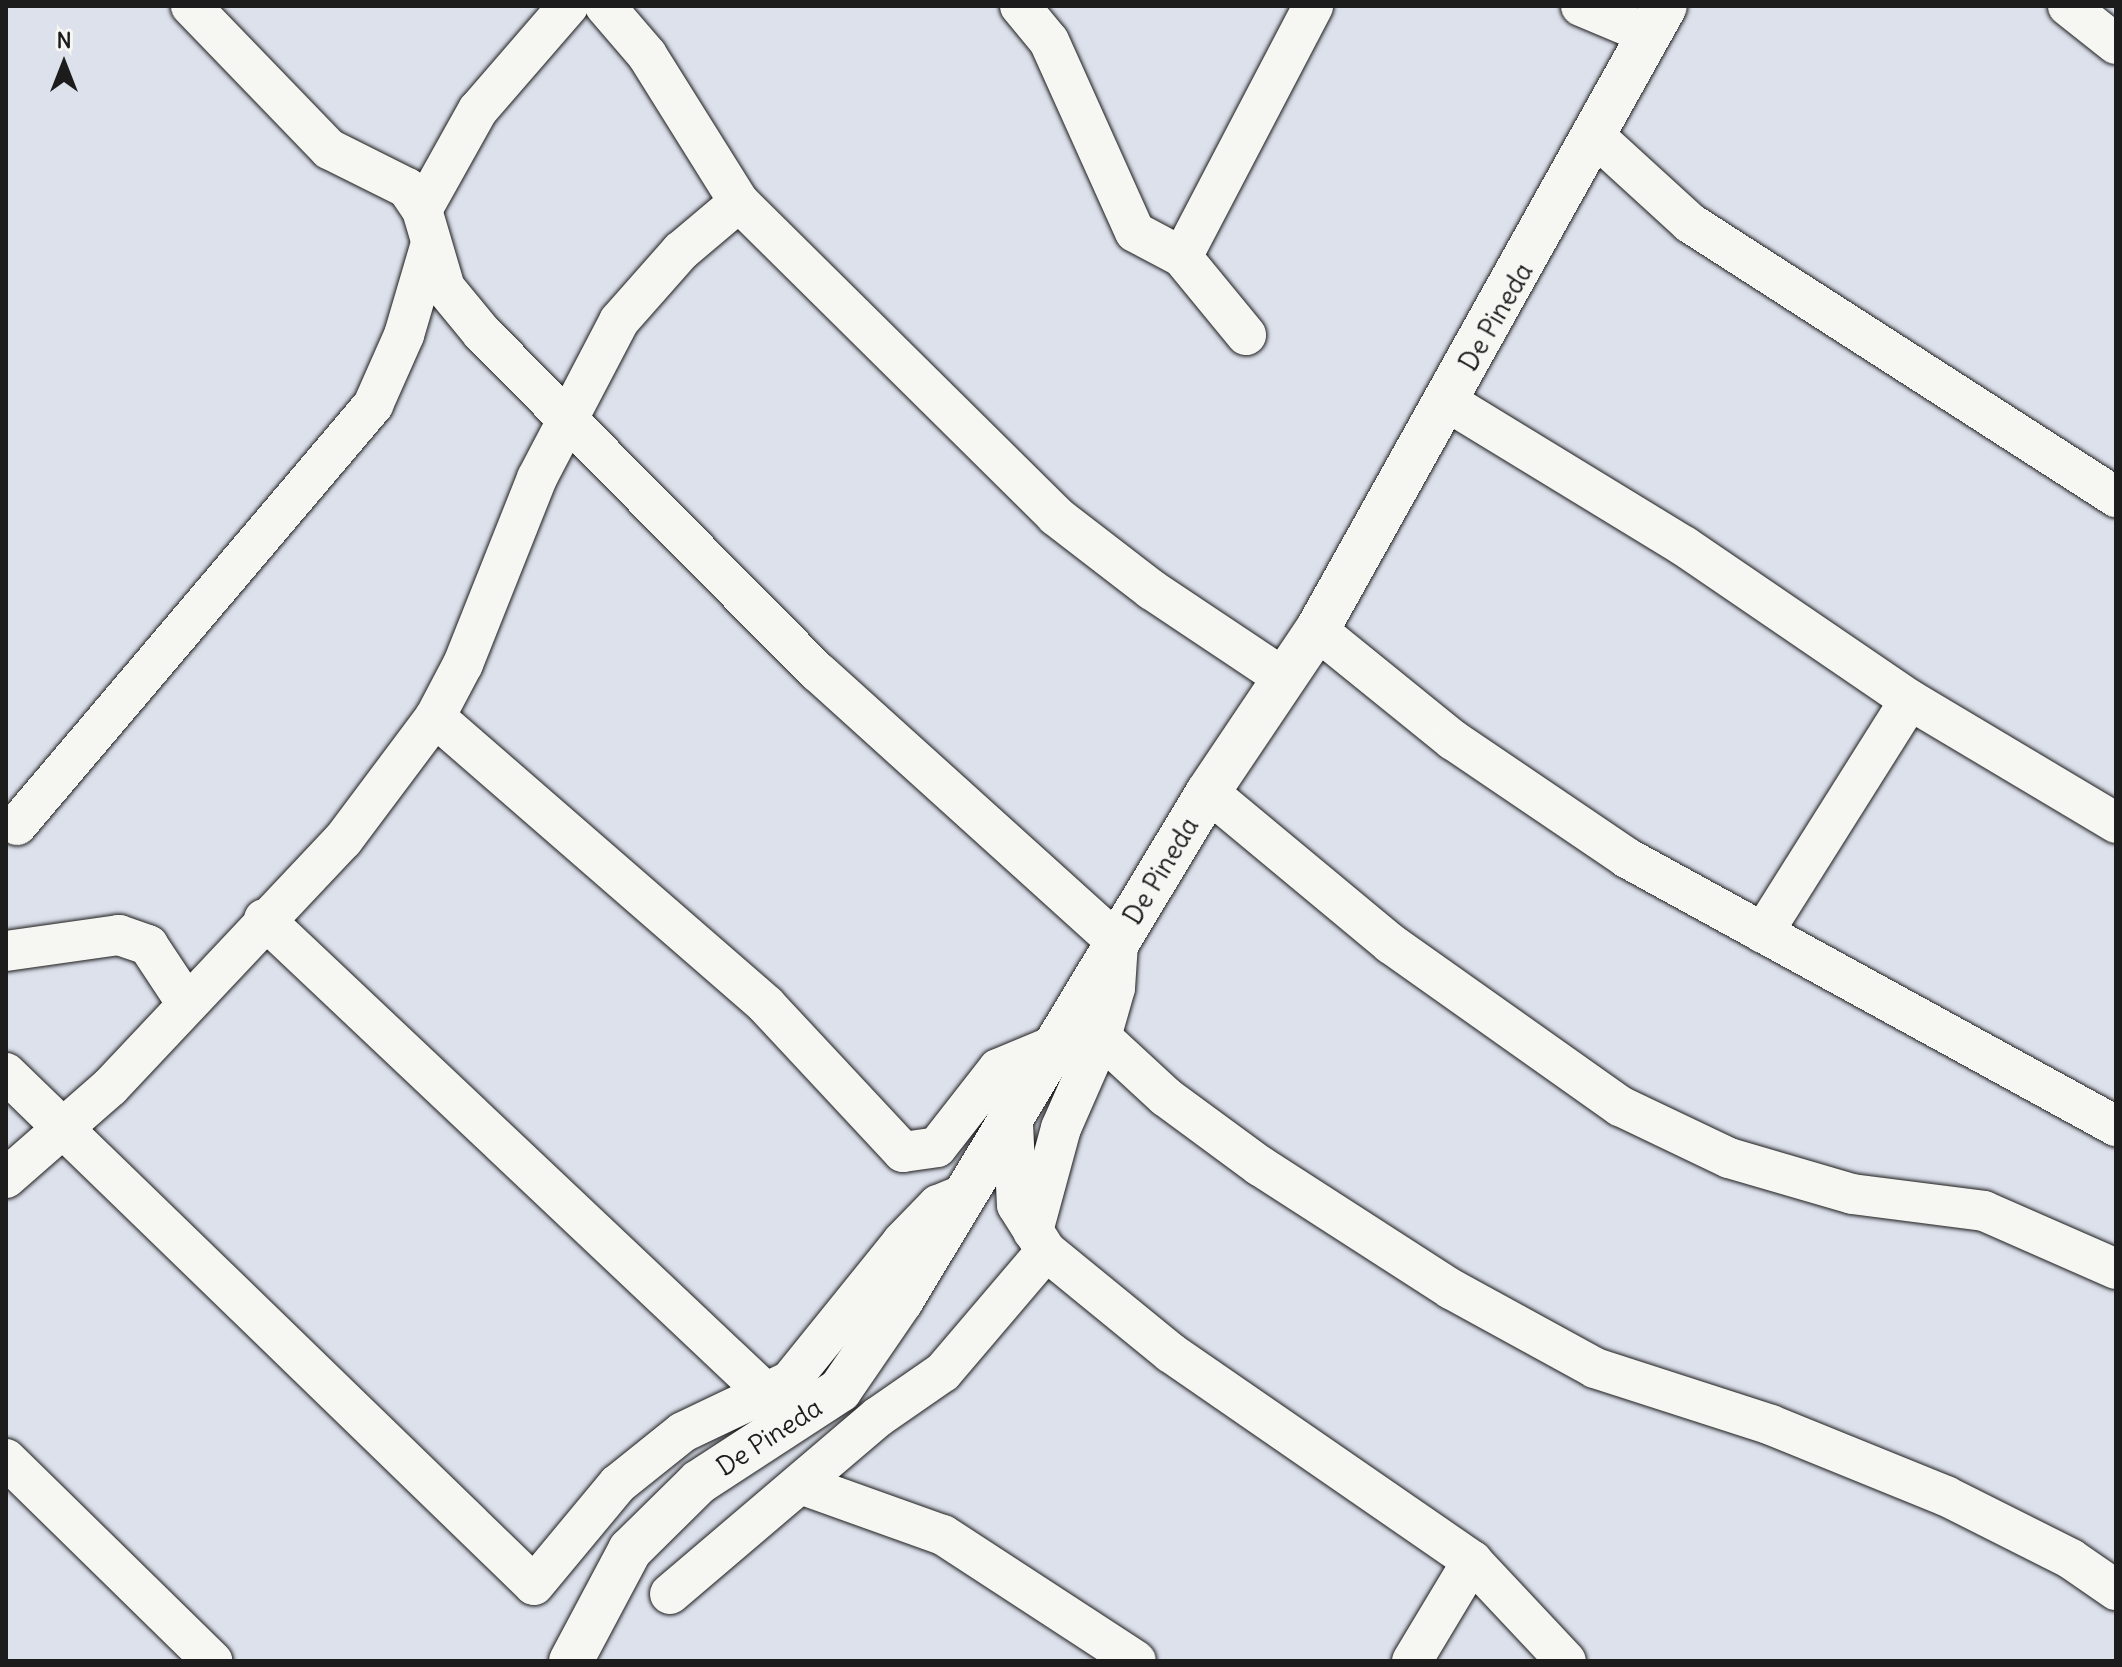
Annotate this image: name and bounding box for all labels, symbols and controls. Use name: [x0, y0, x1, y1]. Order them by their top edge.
north arrow: [24, 24, 104, 104]
text: N: [56, 26, 72, 54]
street label: De Pineda: [1453, 258, 1539, 376]
street label: De Pineda: [1117, 812, 1205, 930]
street label: De Pineda: [710, 1391, 828, 1483]

